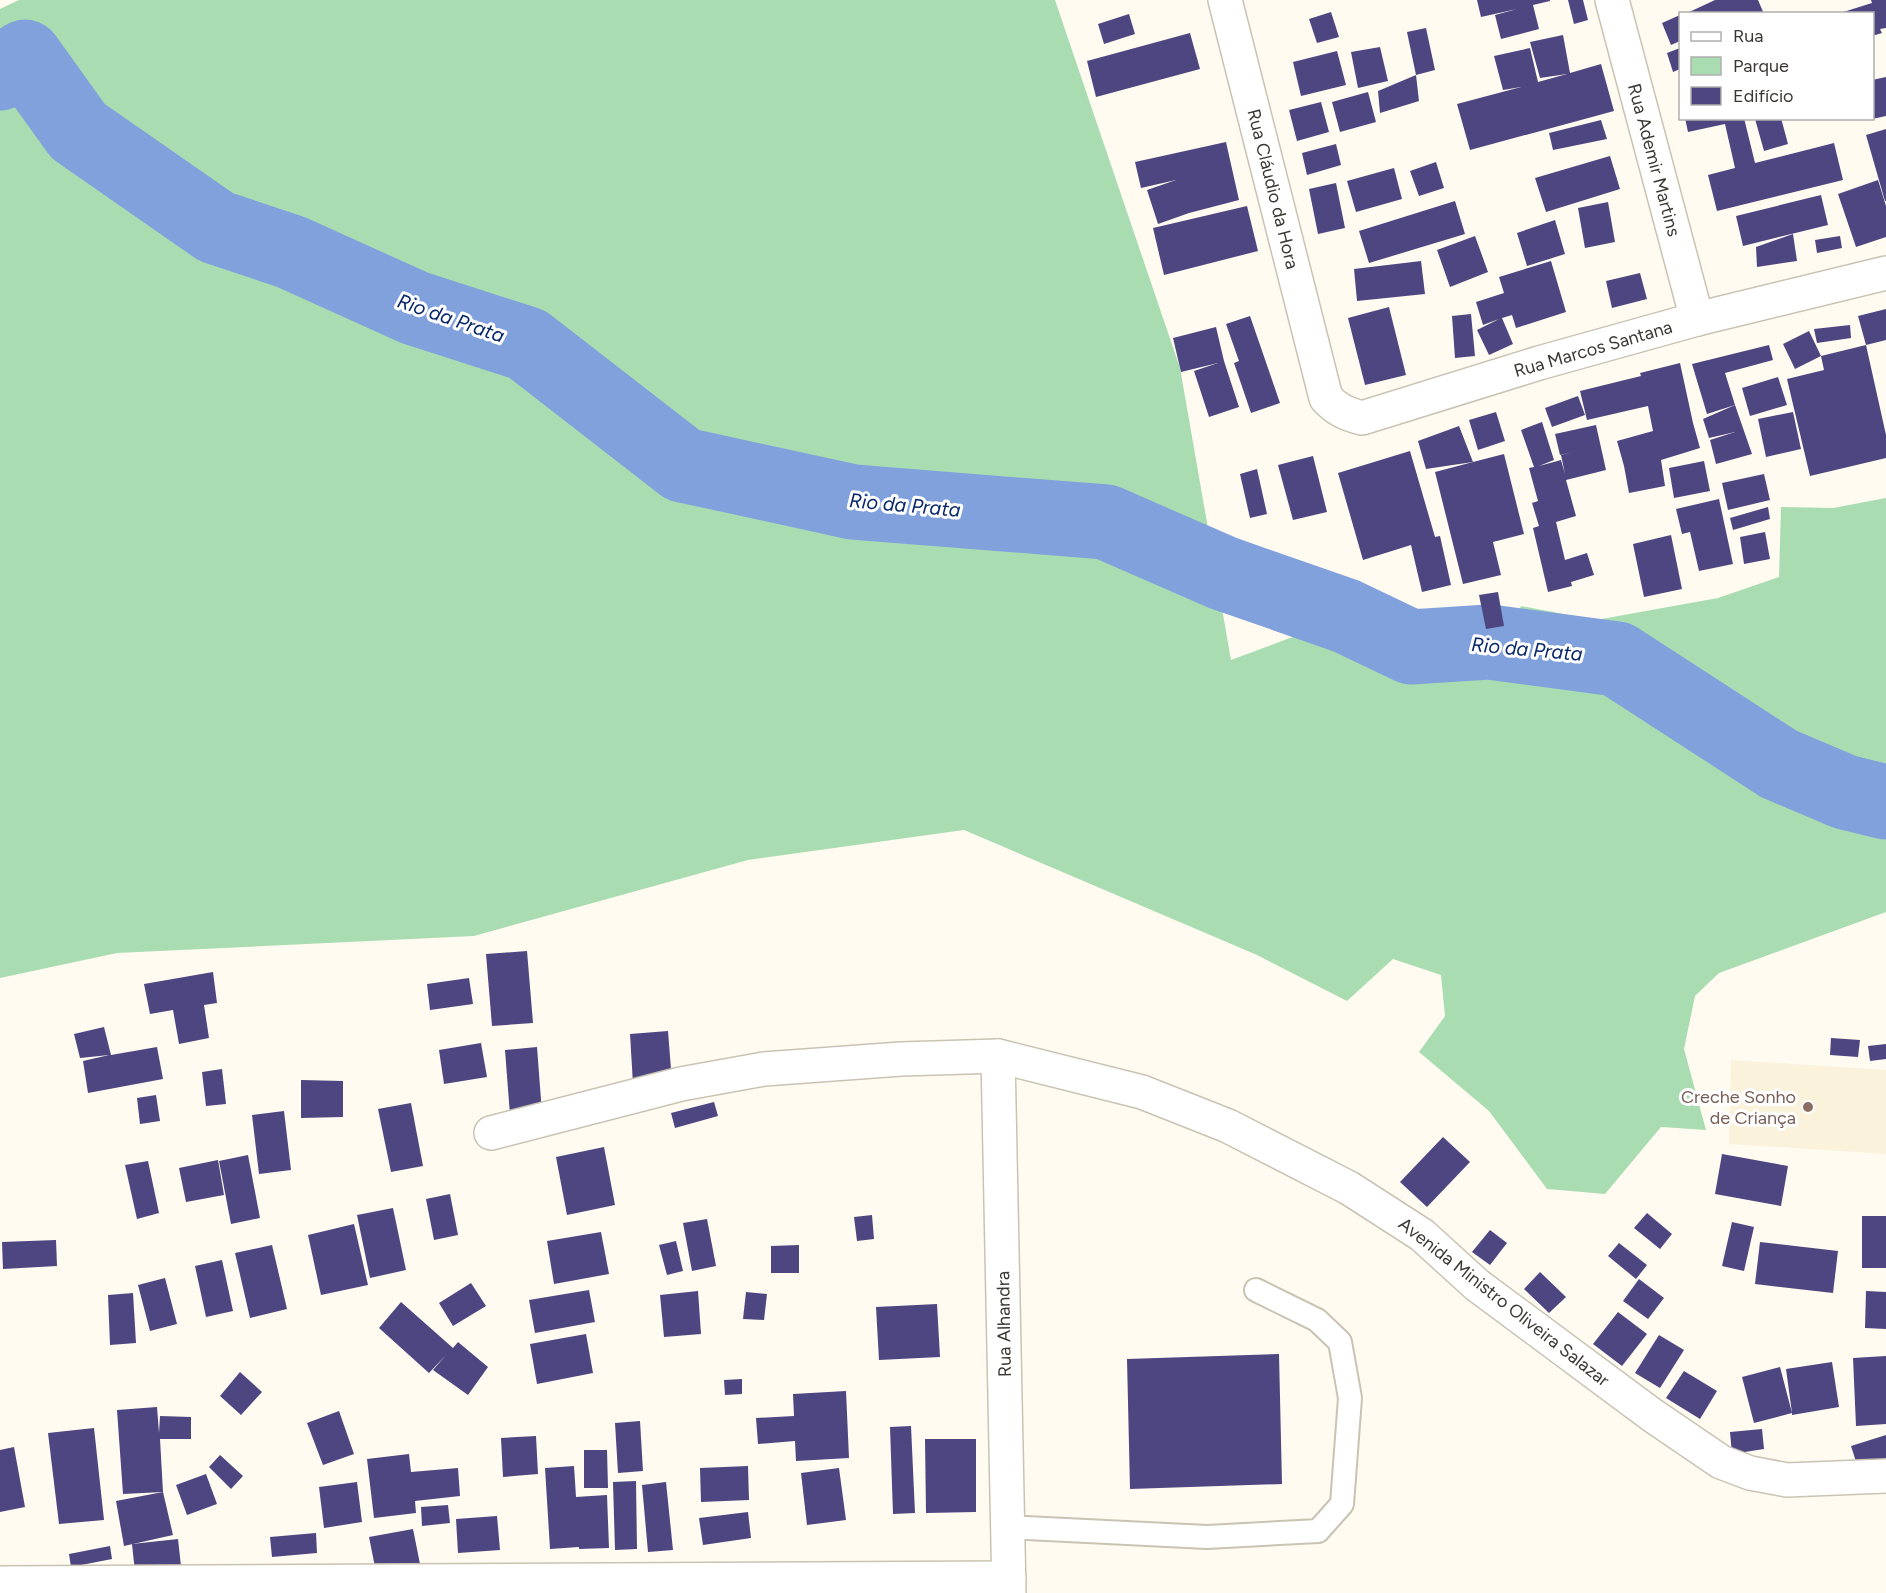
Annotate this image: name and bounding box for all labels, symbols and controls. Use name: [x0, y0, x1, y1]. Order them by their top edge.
legend: [1679, 12, 1874, 120]
text: Rua: [1733, 25, 1764, 47]
text: Parque: [1733, 55, 1789, 77]
street label: Rua Ademir Martins: [1623, 81, 1685, 239]
text: Edifício: [1733, 85, 1794, 107]
street label: Rua Cláudio da Hora: [1242, 107, 1304, 271]
water label: Rio da Prata: [394, 288, 508, 348]
street label: Rua Marcos Santana: [1511, 316, 1675, 382]
water label: Rio da Prata: [848, 488, 962, 522]
water label: Rio da Prata: [1470, 632, 1584, 666]
place label: Creche Sonho de Criança: [1681, 1086, 1796, 1129]
marker: Creche Sonho de Criança: [1801, 1100, 1815, 1114]
street label: Avenida Ministro Oliveira Salazar: [1394, 1213, 1614, 1391]
street label: Rua Alhandra: [992, 1271, 1016, 1377]

